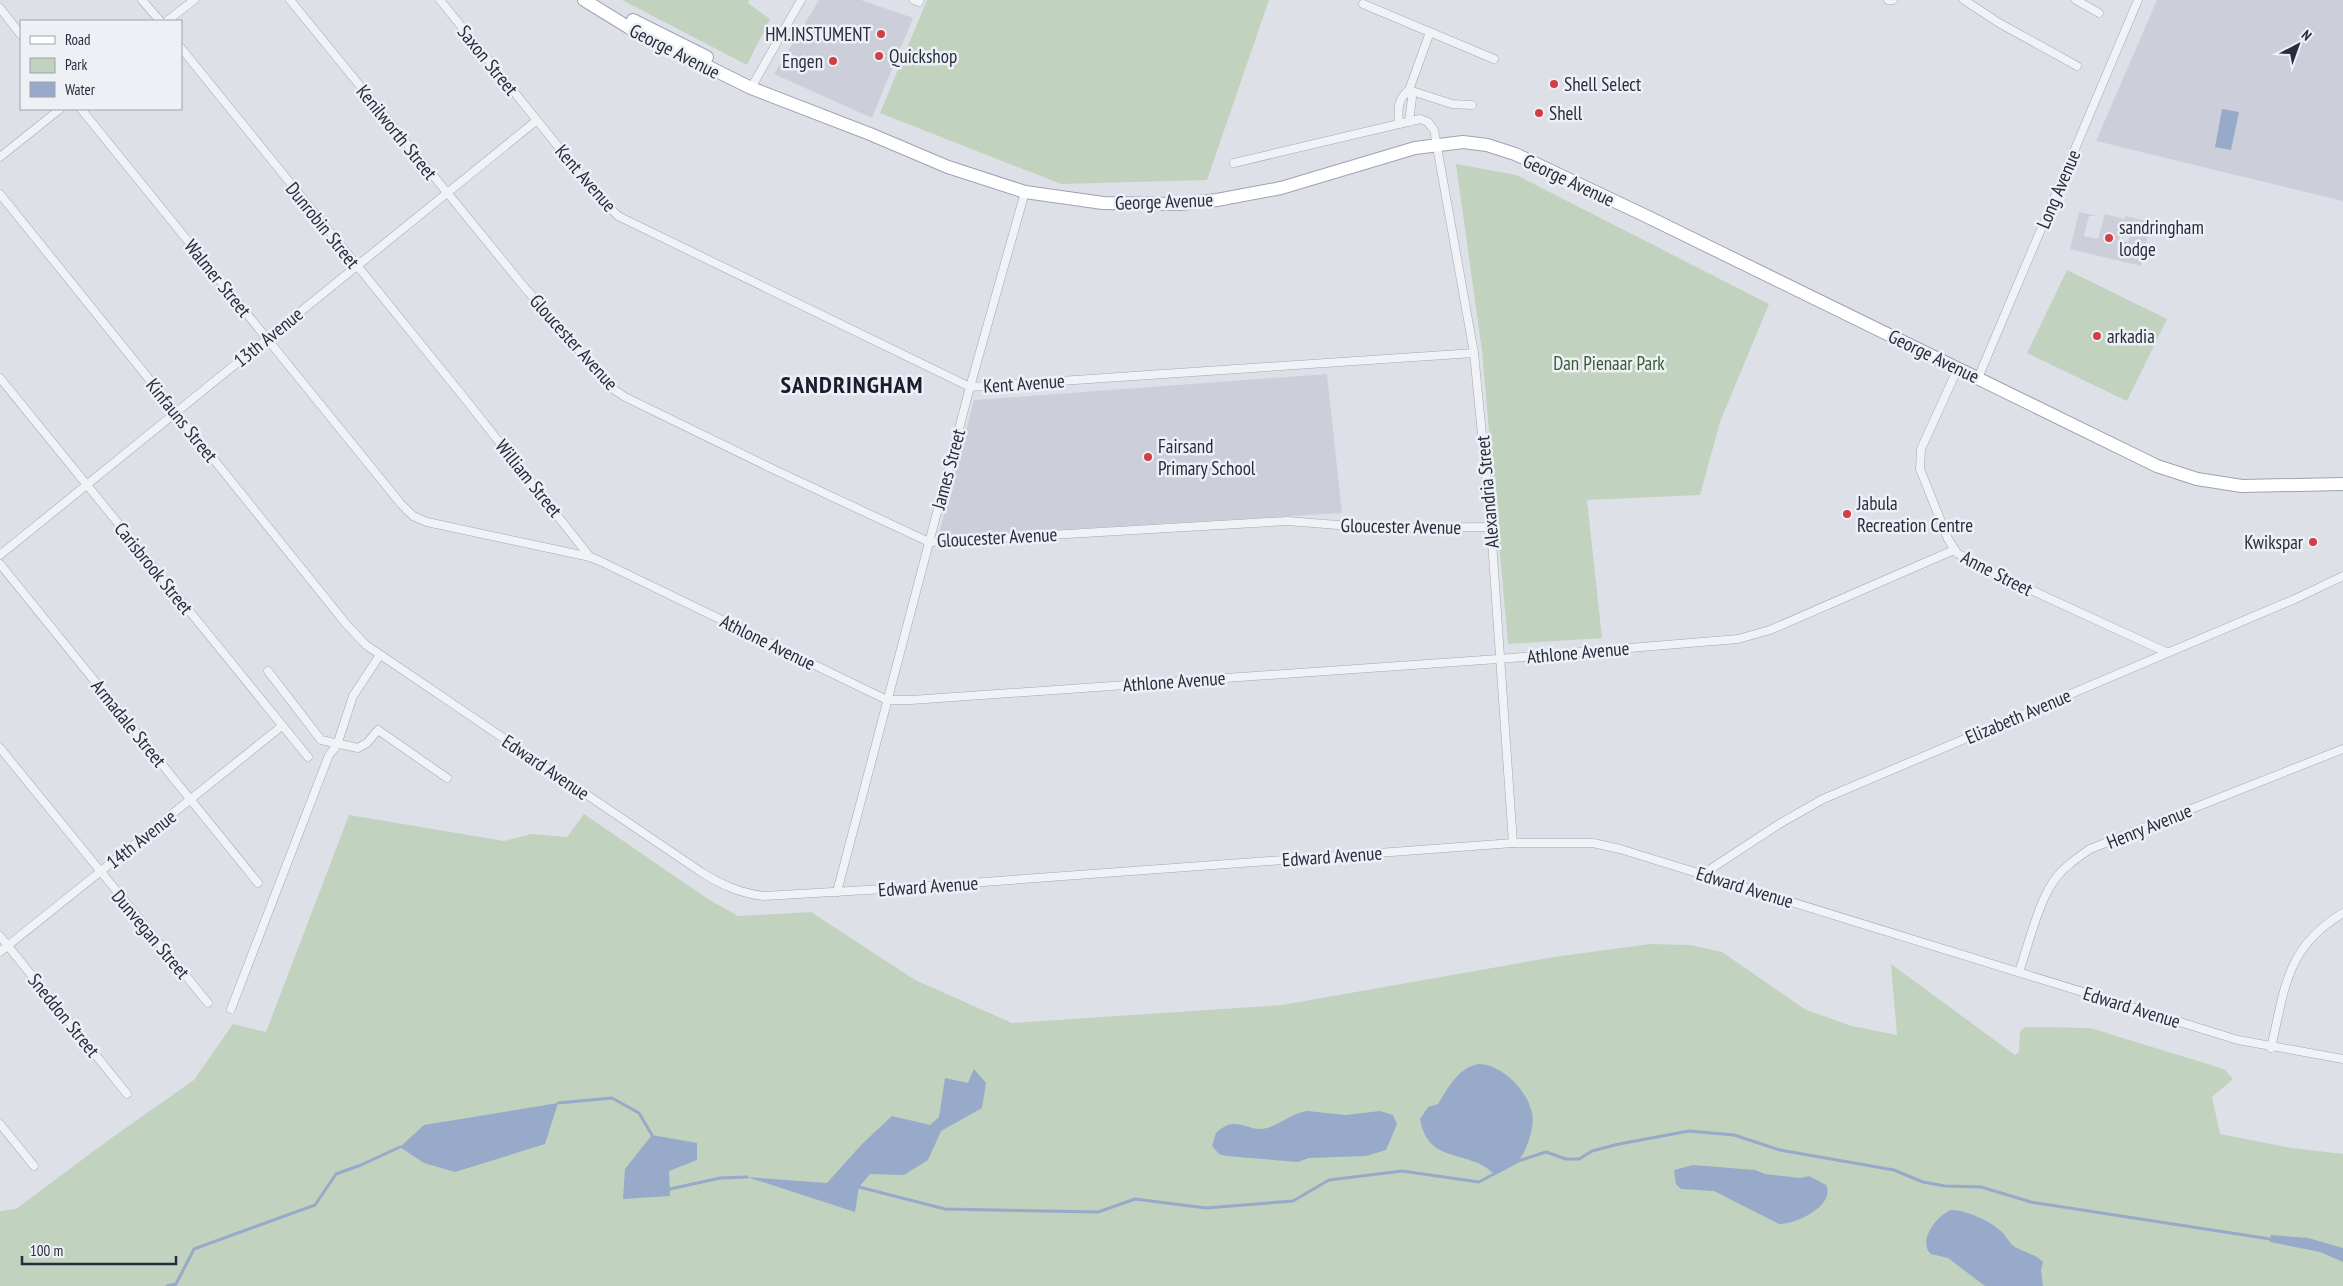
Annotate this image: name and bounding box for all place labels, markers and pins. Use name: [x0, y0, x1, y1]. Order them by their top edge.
place label: HM.INSTUMENT: [765, 22, 872, 46]
marker: HM.INSTUMENT: [875, 28, 887, 40]
place label: Quickshop: [889, 44, 957, 68]
place label: Engen: [782, 49, 823, 73]
marker: Quickshop: [873, 50, 885, 62]
marker: Engen: [827, 55, 839, 67]
place label: Shell Select: [1564, 72, 1642, 96]
marker: Shell Select: [1548, 78, 1560, 90]
place label: Shell: [1549, 101, 1583, 125]
marker: Shell: [1533, 107, 1545, 119]
place label: sandringham lodge: [2119, 215, 2204, 261]
marker: sandringham lodge: [2103, 232, 2115, 244]
place label: arkadia: [2107, 324, 2155, 348]
marker: arkadia: [2091, 330, 2103, 342]
place label: Fairsand Primary School: [1158, 434, 1256, 480]
marker: Fairsand Primary School: [1142, 451, 1154, 463]
place label: Jabula Recreation Centre: [1856, 491, 1973, 537]
marker: Jabula Recreation Centre: [1841, 508, 1853, 520]
place label: Kwikspar: [2244, 530, 2304, 554]
marker: Kwikspar: [2307, 536, 2319, 548]

